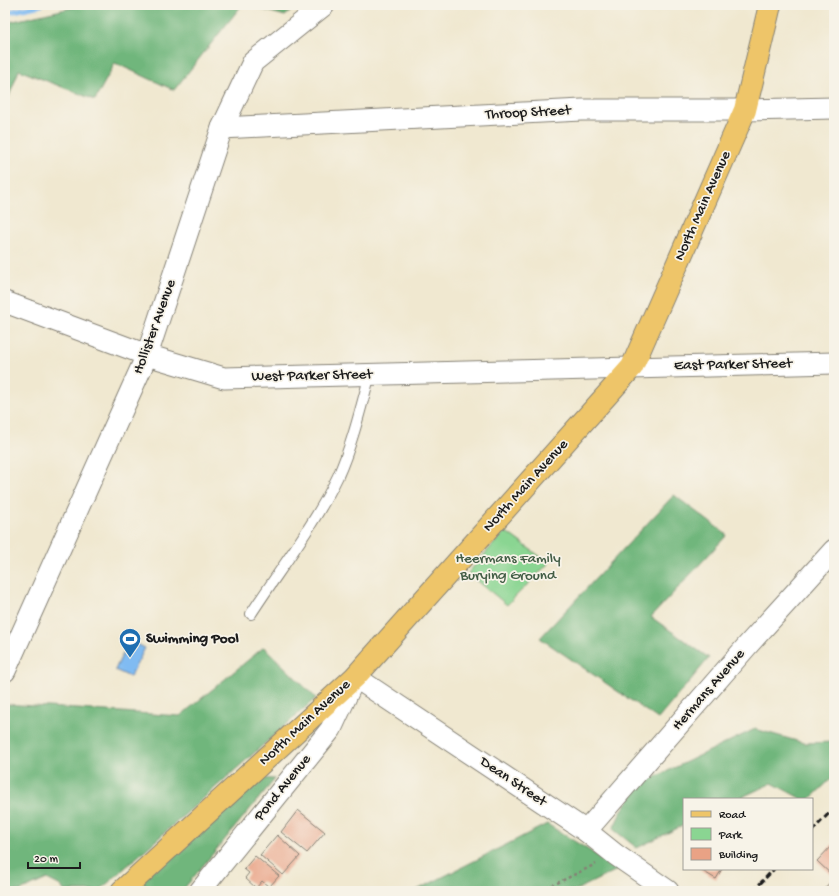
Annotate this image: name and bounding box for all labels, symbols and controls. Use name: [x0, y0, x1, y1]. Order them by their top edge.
street label: Throop Street: [484, 102, 573, 124]
street label: North Main Avenue: [671, 148, 735, 264]
street label: Hollister Avenue: [130, 277, 181, 377]
street label: East Parker Street: [674, 355, 794, 375]
street label: West Parker Street: [251, 366, 374, 386]
street label: North Main Avenue: [480, 436, 572, 536]
park label: Heermans Family Burying Ground: [455, 550, 561, 585]
sports icon: Swimming Pool: [117, 626, 143, 659]
place label: Swimming Pool: [146, 630, 239, 648]
street label: Hermans Avenue: [669, 645, 749, 734]
street label: North Main Avenue: [256, 676, 355, 770]
street label: Pond Avenue: [250, 751, 316, 826]
street label: Dean Street: [475, 753, 551, 812]
legend: [683, 798, 813, 870]
text: Road: [719, 809, 746, 823]
text: Park: [718, 829, 744, 843]
scale bar: [28, 844, 80, 870]
text: Building: [718, 849, 758, 863]
text: 20 m: [34, 853, 59, 867]

